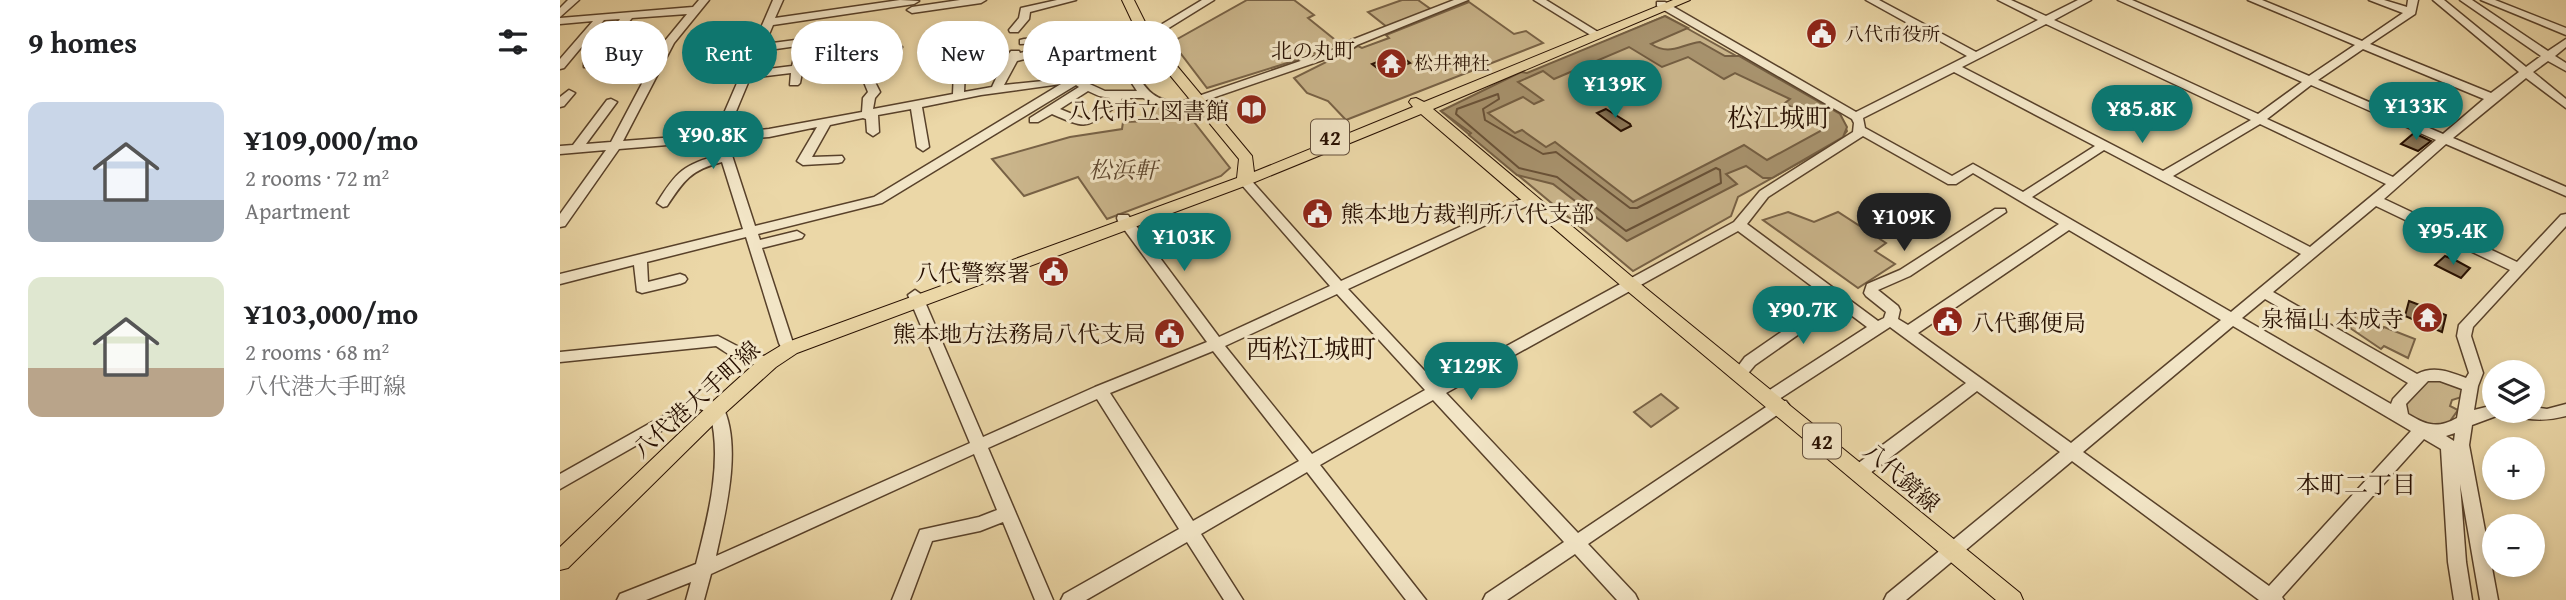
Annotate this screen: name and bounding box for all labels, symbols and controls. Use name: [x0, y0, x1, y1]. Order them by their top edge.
public building icon: 八代市役所: [1805, 17, 1839, 51]
text: 9 homes: [28, 20, 137, 64]
place label: 八代市役所: [1845, 20, 1940, 48]
chip: Buy: [581, 21, 668, 84]
chip: Rent: [682, 21, 777, 84]
chip: Filters: [791, 21, 903, 84]
chip: New: [917, 21, 1009, 84]
chip: Apartment: [1023, 21, 1181, 84]
icon: filters: [494, 23, 532, 61]
district label: 北の丸町: [1271, 35, 1355, 66]
temple icon: 松井神社: [1374, 46, 1408, 80]
place label: 松井神社: [1414, 49, 1490, 77]
pin: ¥139K: [1566, 60, 1664, 120]
text: ¥139K: [1584, 66, 1646, 99]
pin: ¥133K: [2367, 82, 2465, 142]
pin: ¥85.8K: [2085, 86, 2199, 145]
text: ¥133K: [2385, 88, 2447, 121]
text: ¥85.8K: [2108, 91, 2176, 124]
library icon: 八代市立図書館: [1235, 93, 1269, 127]
place label: 八代市立図書館: [1068, 94, 1229, 127]
district label: 松江城町: [1727, 98, 1831, 137]
pin: ¥90.8K: [656, 111, 770, 171]
text: ¥109,000/mo: [245, 117, 418, 161]
text: ¥90.8K: [679, 117, 747, 150]
road number: 42: [1311, 120, 1349, 154]
icon: home: [84, 130, 168, 214]
park label: 松浜軒: [1089, 153, 1161, 186]
text: 2 rooms · 72 m²: [245, 161, 389, 194]
text: Apartment: [245, 194, 350, 227]
pin: ¥109K: [1855, 194, 1953, 253]
public building icon: 熊本地方裁判所八代支部: [1301, 196, 1335, 230]
place label: 熊本地方裁判所八代支部: [1341, 197, 1594, 230]
text: ¥109K: [1873, 199, 1935, 232]
pin: ¥95.4K: [2396, 208, 2510, 267]
text: ¥95.4K: [2419, 213, 2487, 246]
pin: ¥103K: [1135, 214, 1233, 273]
text: ¥103K: [1153, 219, 1215, 252]
public building icon: 八代警察署: [1036, 255, 1070, 289]
place label: 八代警察署: [915, 256, 1030, 289]
pin: ¥90.7K: [1746, 286, 1860, 346]
text: ¥103,000/mo: [245, 291, 418, 335]
text: ¥90.7K: [1769, 292, 1837, 325]
temple icon: 泉福山 本成寺: [2410, 301, 2444, 335]
place label: 泉福山 本成寺: [2261, 302, 2404, 335]
icon: home: [84, 305, 168, 389]
public building icon: 八代郵便局: [1931, 305, 1965, 339]
place label: 八代郵便局: [1971, 306, 2086, 339]
public building icon: 熊本地方法務局八代支局: [1152, 316, 1186, 350]
place label: 熊本地方法務局八代支局: [893, 317, 1146, 350]
district label: 西松江城町: [1246, 329, 1376, 368]
street label: 八代港大手町線: [625, 333, 767, 465]
text: 2 rooms · 68 m²: [245, 335, 389, 368]
pin: ¥129K: [1422, 342, 1520, 402]
text: ¥129K: [1440, 348, 1502, 381]
map controls: [2482, 360, 2545, 577]
button: layers: [2482, 360, 2545, 423]
text: 八代港大手町線: [245, 369, 406, 402]
road number: 42: [1803, 424, 1841, 458]
street label: 八代鏡線: [1856, 434, 1948, 520]
button: +: [2482, 437, 2545, 500]
district label: 本町二丁目: [2296, 467, 2416, 502]
button: −: [2482, 514, 2545, 577]

